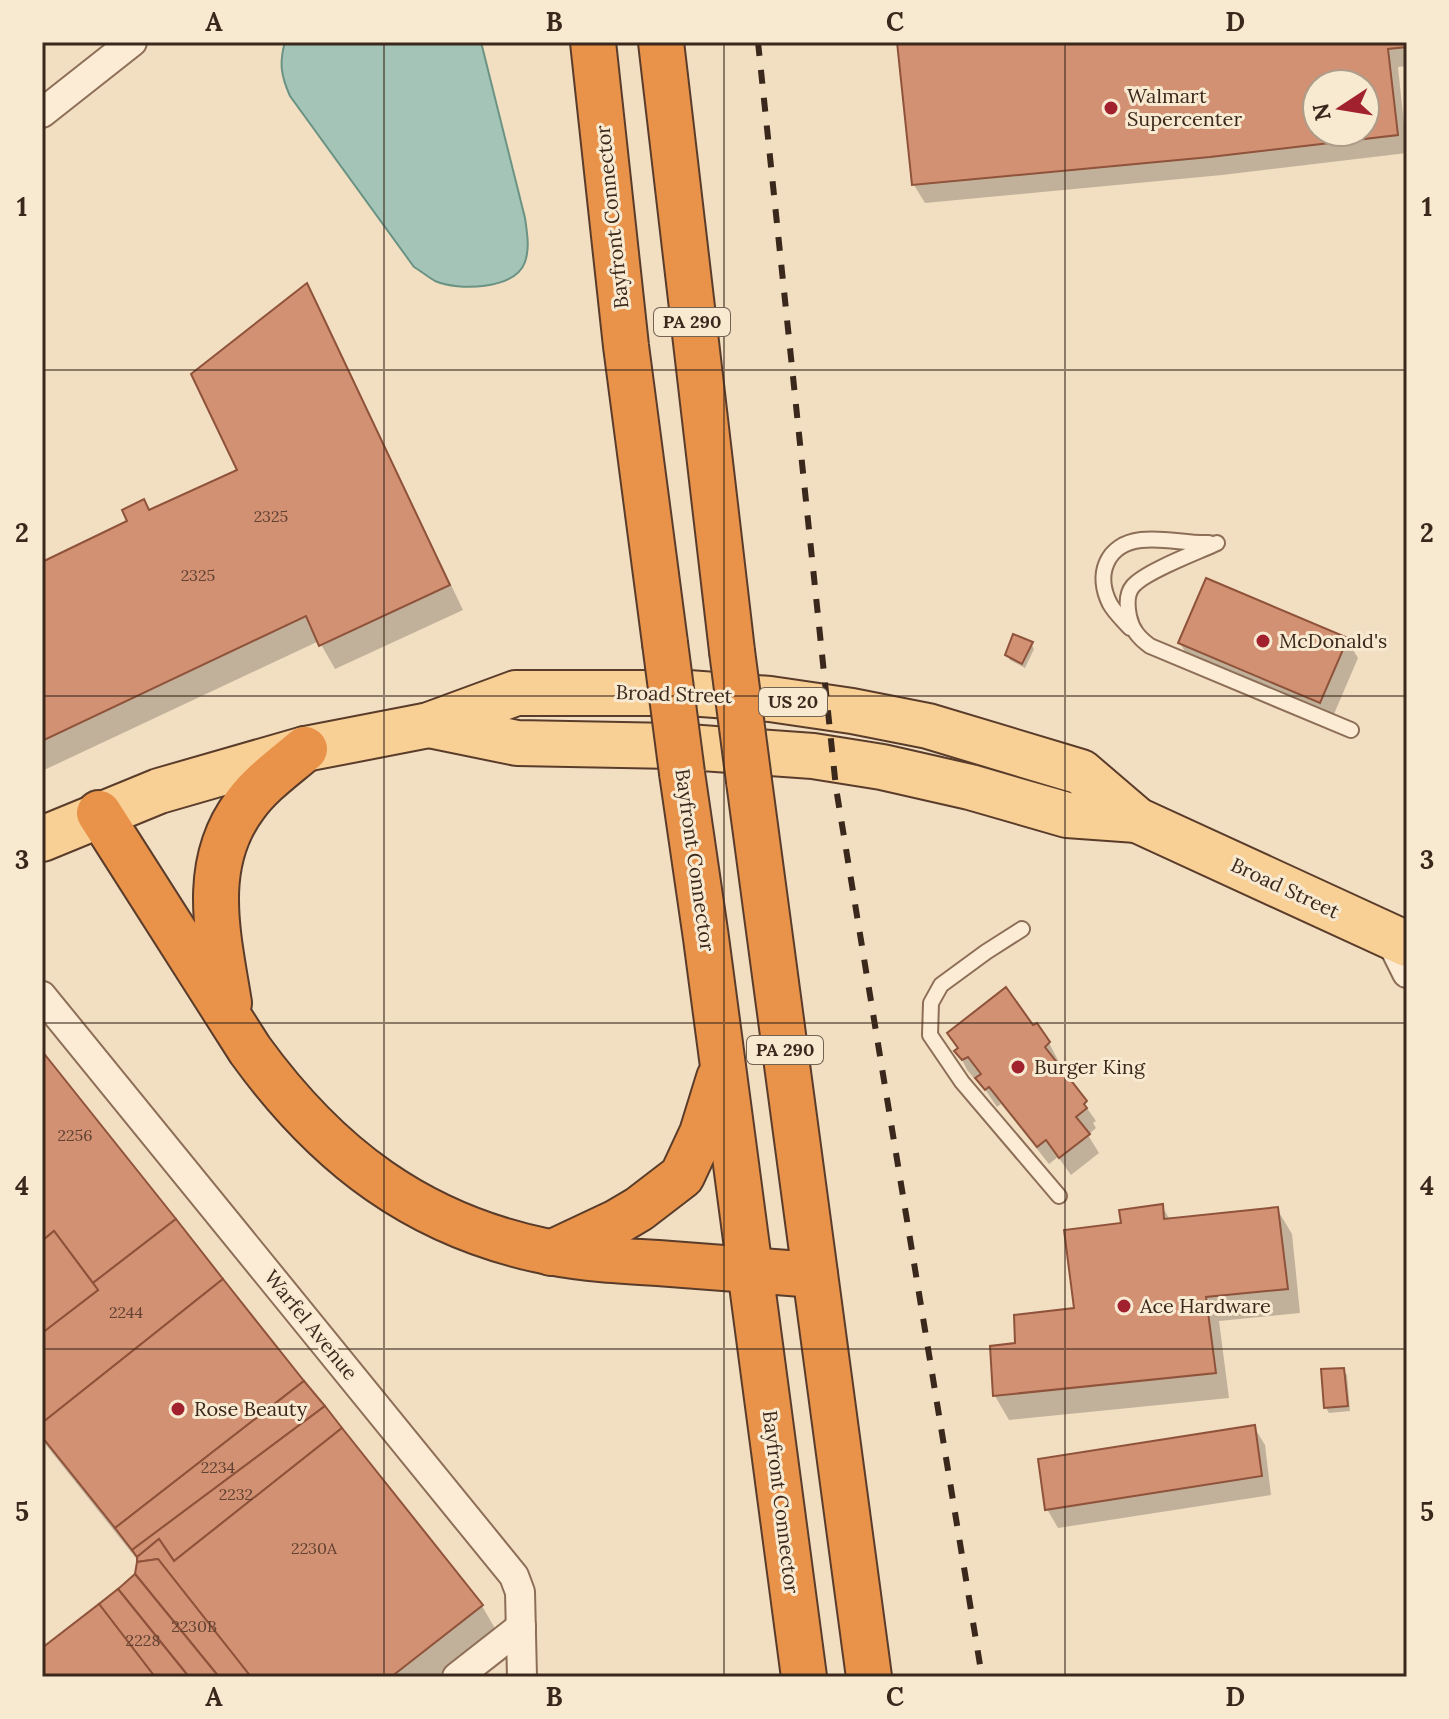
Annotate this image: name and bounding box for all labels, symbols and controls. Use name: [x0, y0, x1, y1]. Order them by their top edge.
text: A: [205, 5, 223, 38]
text: B: [545, 5, 563, 38]
text: C: [886, 5, 904, 38]
text: D: [1225, 5, 1245, 38]
north arrow: [1301, 68, 1381, 148]
place label: Walmart Supercenter: [1127, 83, 1242, 131]
marker: Walmart Supercenter: [1102, 99, 1120, 117]
text: N: [1306, 101, 1337, 123]
street label: Bayfront Connector: [589, 124, 634, 310]
text: 1: [17, 190, 27, 223]
text: 1: [1422, 190, 1432, 223]
road number: PA 290: [654, 308, 730, 336]
house number: 2325: [254, 506, 288, 526]
text: 2: [15, 516, 29, 549]
text: 2: [1420, 516, 1434, 549]
house number: 2325: [181, 565, 215, 585]
place label: McDonald's: [1279, 628, 1387, 653]
marker: McDonald's: [1254, 632, 1272, 650]
street label: Broad Street: [615, 679, 733, 708]
road number: US 20: [759, 688, 827, 716]
street label: Bayfront Connector: [670, 767, 721, 953]
text: 3: [15, 843, 29, 876]
text: 3: [1420, 843, 1434, 876]
street label: Broad Street: [1227, 852, 1344, 924]
road number: PA 290: [747, 1036, 823, 1064]
place label: Burger King: [1034, 1054, 1146, 1079]
marker: Burger King: [1009, 1058, 1027, 1076]
house number: 2256: [57, 1125, 93, 1145]
text: 4: [15, 1169, 29, 1202]
text: 4: [1420, 1169, 1434, 1202]
street label: Warfel Avenue: [259, 1265, 363, 1385]
place label: Ace Hardware: [1139, 1293, 1271, 1318]
marker: Ace Hardware: [1115, 1297, 1133, 1315]
house number: 2244: [109, 1302, 143, 1322]
place label: Rose Beauty: [194, 1396, 308, 1421]
marker: Rose Beauty: [169, 1400, 187, 1418]
street label: Bayfront Connector: [758, 1409, 805, 1595]
house number: 2234: [201, 1457, 236, 1477]
house number: 2232: [219, 1484, 253, 1504]
text: 5: [15, 1495, 29, 1528]
text: 5: [1420, 1495, 1434, 1528]
house number: 2230A: [291, 1538, 338, 1558]
house number: 2230B: [171, 1616, 217, 1636]
house number: 2228: [126, 1630, 160, 1650]
text: A: [205, 1680, 223, 1713]
text: B: [545, 1680, 563, 1713]
text: C: [886, 1680, 904, 1713]
text: D: [1225, 1680, 1245, 1713]

